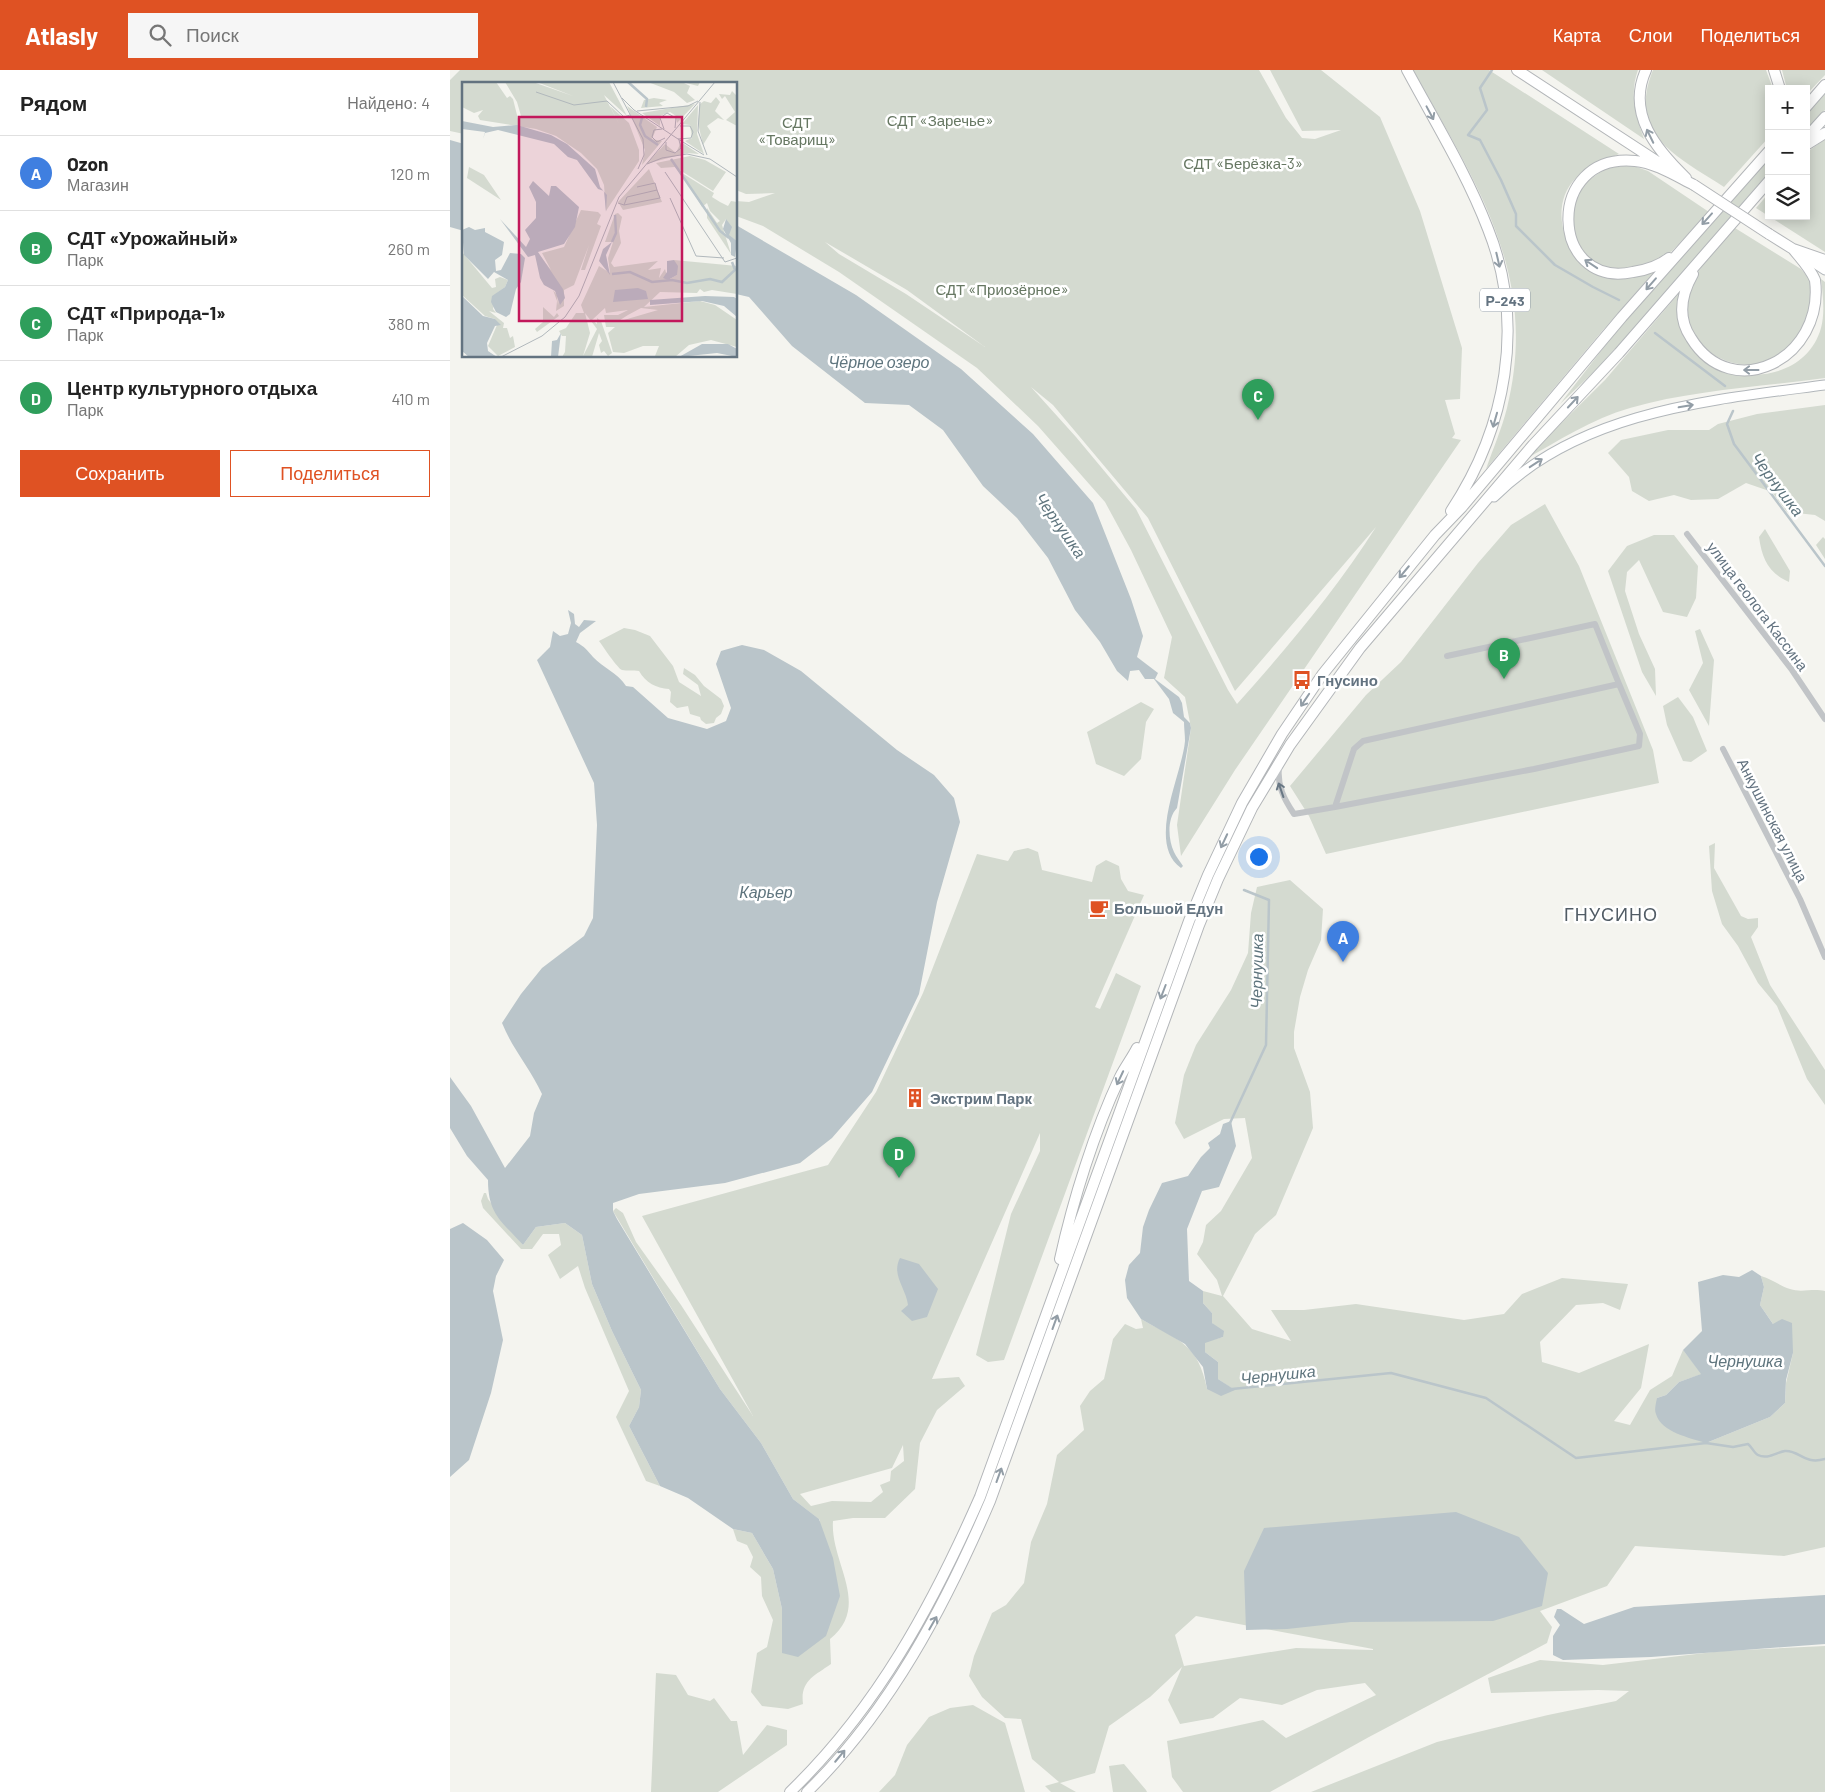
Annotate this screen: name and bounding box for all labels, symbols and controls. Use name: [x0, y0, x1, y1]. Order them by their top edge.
search box: [128, 13, 478, 58]
text: Atlasly: [25, 21, 98, 50]
icon: search: [146, 21, 174, 49]
text: Поиск: [186, 23, 239, 46]
text: Карта: [1553, 24, 1601, 46]
text: Слои: [1629, 24, 1673, 46]
text: Поделиться: [1701, 24, 1800, 46]
inset map: [462, 82, 738, 358]
map controls: [1765, 85, 1810, 220]
button: +: [1765, 85, 1810, 130]
text: Рядом: [20, 90, 87, 115]
text: Найдено: 4: [347, 93, 430, 112]
one-way arrow: [1426, 105, 1435, 120]
park label: СДТ «Заречье»: [887, 111, 993, 129]
park label: СДТ «Товарищ»: [758, 113, 836, 148]
one-way arrow: [1645, 129, 1655, 144]
button: −: [1765, 130, 1810, 175]
text: Ozon: [67, 152, 109, 175]
park label: СДТ «Берёзка-3»: [1183, 154, 1303, 172]
text: A: [31, 164, 41, 183]
text: 120 m: [390, 164, 430, 183]
text: Магазин: [67, 175, 129, 194]
button: layers: [1765, 175, 1810, 220]
one-way arrow: [1702, 213, 1713, 226]
text: СДТ «Урожайный»: [67, 226, 238, 249]
text: B: [31, 239, 41, 258]
text: 260 m: [388, 239, 430, 258]
text: Парк: [67, 250, 103, 269]
one-way arrow: [1494, 252, 1503, 268]
one-way arrow: [1584, 259, 1598, 269]
one-way arrow: [1645, 277, 1657, 290]
park label: СДТ «Приозёрное»: [935, 280, 1069, 298]
road number: Р-243: [1480, 288, 1530, 312]
text: СДТ «Природа-1»: [67, 301, 226, 324]
text: C: [31, 314, 41, 333]
text: 380 m: [388, 314, 430, 333]
text: Парк: [67, 325, 103, 344]
water label: Чёрное озеро: [829, 352, 930, 371]
one-way arrow: [1744, 365, 1760, 375]
text: Центр культурного отдыха: [67, 376, 317, 399]
pin: C: [1242, 379, 1274, 420]
text: D: [31, 389, 41, 408]
text: 410 m: [392, 389, 430, 408]
one-way arrow: [1567, 395, 1579, 408]
text: Парк: [67, 400, 103, 419]
one-way arrow: [1678, 401, 1694, 411]
one-way arrow: [1490, 412, 1500, 428]
water label: Чернушка: [1748, 448, 1808, 520]
button: Сохранить: [20, 450, 220, 497]
button: Поделиться: [230, 450, 430, 497]
one-way arrow: [1528, 458, 1542, 468]
water label: Чернушка: [1032, 489, 1090, 561]
street label: улица геолога Кассина: [1704, 538, 1813, 674]
one-way arrow: [1399, 565, 1410, 578]
pin: B: [1488, 638, 1520, 679]
bus stop icon: Гнусино: [1291, 669, 1313, 691]
place label: Гнусино: [1317, 671, 1378, 689]
one-way arrow: [1300, 693, 1310, 707]
street label: Анкушинская улица: [1734, 755, 1812, 885]
one-way arrow: [1276, 782, 1286, 798]
one-way arrow: [1218, 833, 1228, 848]
your location: [1246, 844, 1272, 870]
water label: Карьер: [739, 882, 793, 901]
cafe icon: Большой Едун: [1088, 897, 1110, 919]
place label: Большой Едун: [1114, 899, 1223, 917]
district label: ГНУСИНО: [1564, 903, 1658, 925]
pin: A: [1327, 921, 1359, 962]
water label: Чернушка: [1246, 933, 1266, 1009]
one-way arrow: [1158, 983, 1167, 999]
one-way arrow: [1114, 1070, 1124, 1085]
building icon: Экстрим Парк: [904, 1087, 926, 1109]
place label: Экстрим Парк: [930, 1089, 1032, 1107]
pin: D: [883, 1137, 915, 1178]
one-way arrow: [1051, 1315, 1060, 1331]
water label: Чернушка: [1707, 1351, 1783, 1370]
water label: Чернушка: [1240, 1361, 1316, 1387]
one-way arrow: [995, 1468, 1004, 1483]
one-way arrow: [928, 1617, 938, 1631]
one-way arrow: [834, 1750, 846, 1763]

